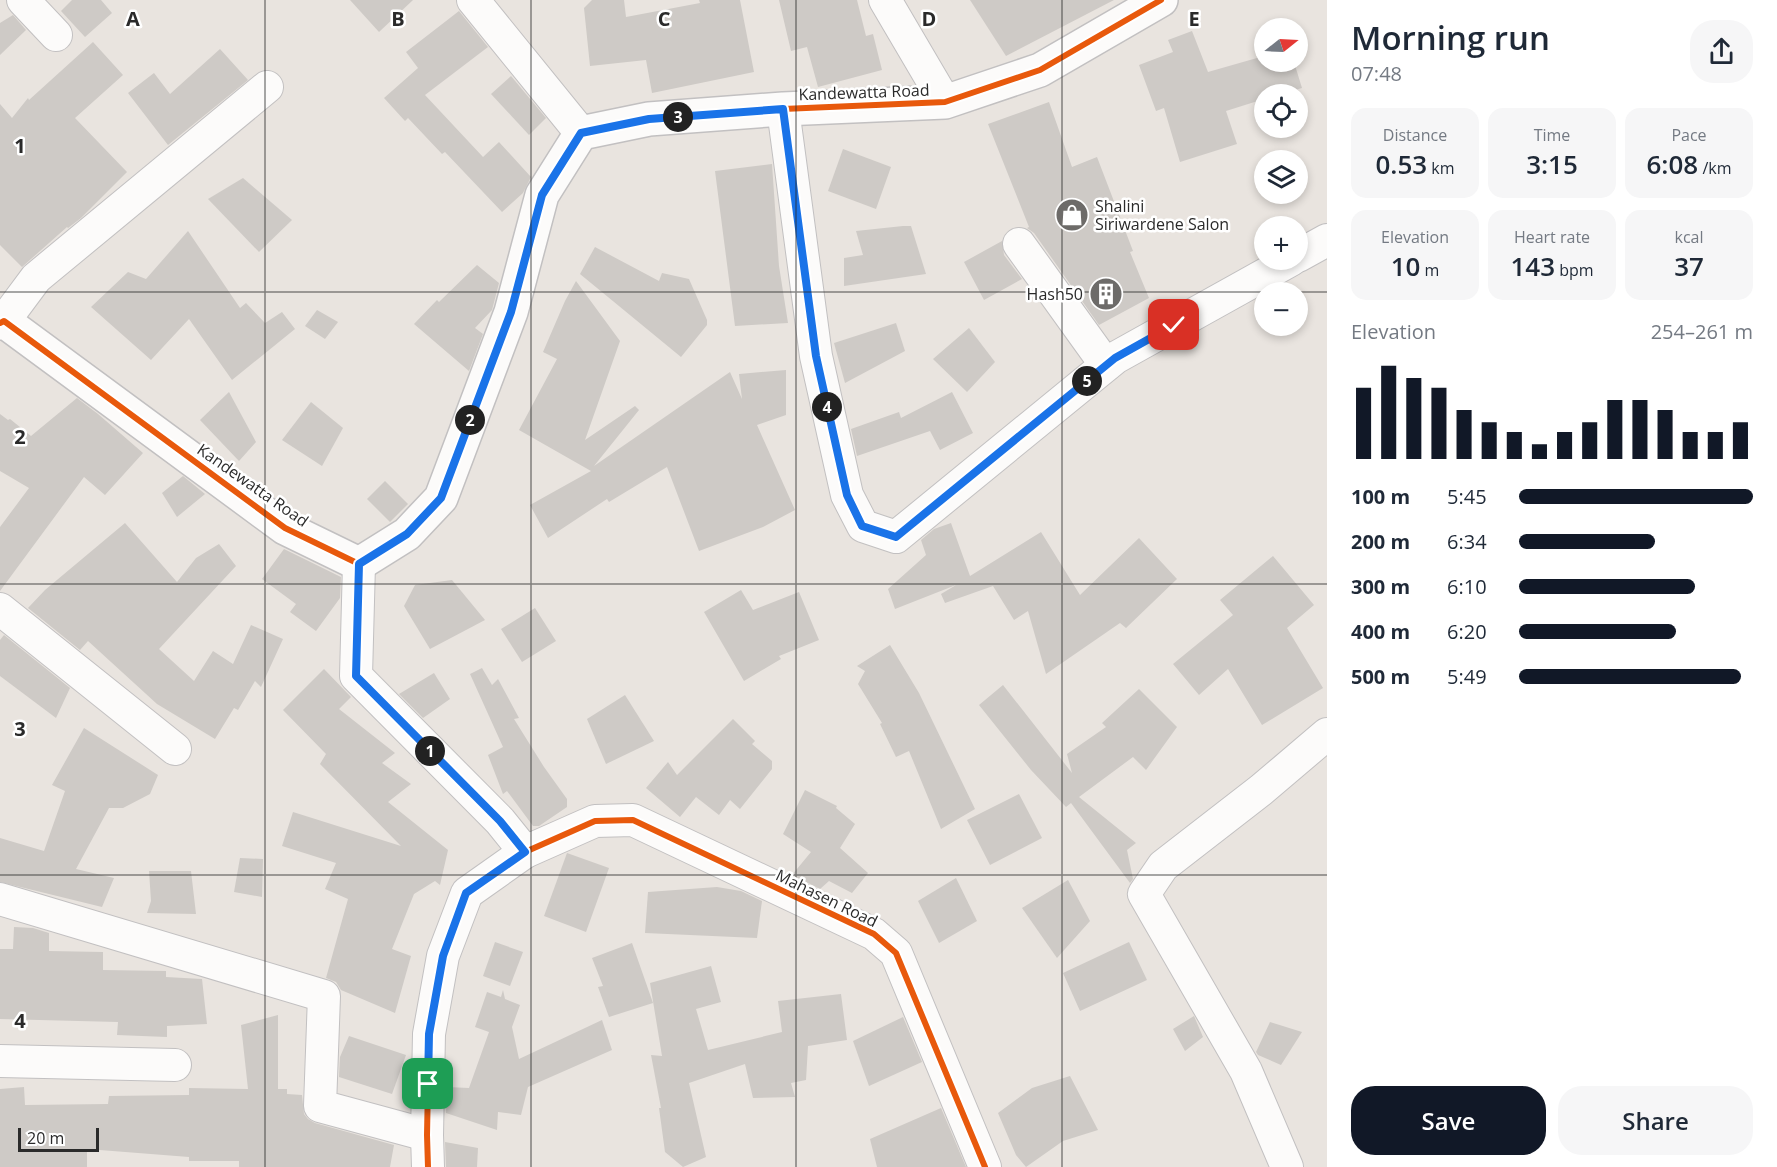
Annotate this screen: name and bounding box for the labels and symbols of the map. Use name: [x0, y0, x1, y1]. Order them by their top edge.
text: A: [126, 5, 140, 32]
text: B: [391, 5, 405, 32]
text: C: [658, 5, 671, 32]
text: D: [922, 5, 936, 32]
text: E: [1188, 5, 1200, 32]
north arrow: [1254, 18, 1308, 72]
street label: Kandewatta Road: [798, 79, 930, 105]
pin: 3: [663, 102, 693, 132]
text: 1: [14, 132, 26, 159]
place label: Shalini Siriwardene Salon: [1095, 195, 1229, 235]
shop icon: Shalini Siriwardene Salon: [1054, 197, 1090, 233]
building icon: Hash50: [1088, 276, 1124, 312]
place label: Hash50: [1027, 283, 1083, 305]
pin: [1148, 299, 1199, 350]
pin: 5: [1072, 366, 1102, 396]
pin: 4: [812, 392, 842, 422]
pin: 2: [455, 405, 485, 435]
text: 2: [14, 423, 26, 450]
street label: Kandewatta Road: [193, 438, 313, 532]
text: 3: [14, 715, 26, 742]
pin: 1: [415, 736, 445, 766]
street label: Mahasen Road: [772, 864, 882, 932]
text: 4: [14, 1007, 26, 1034]
pin: [402, 1058, 453, 1109]
scale bar: [18, 1125, 99, 1152]

